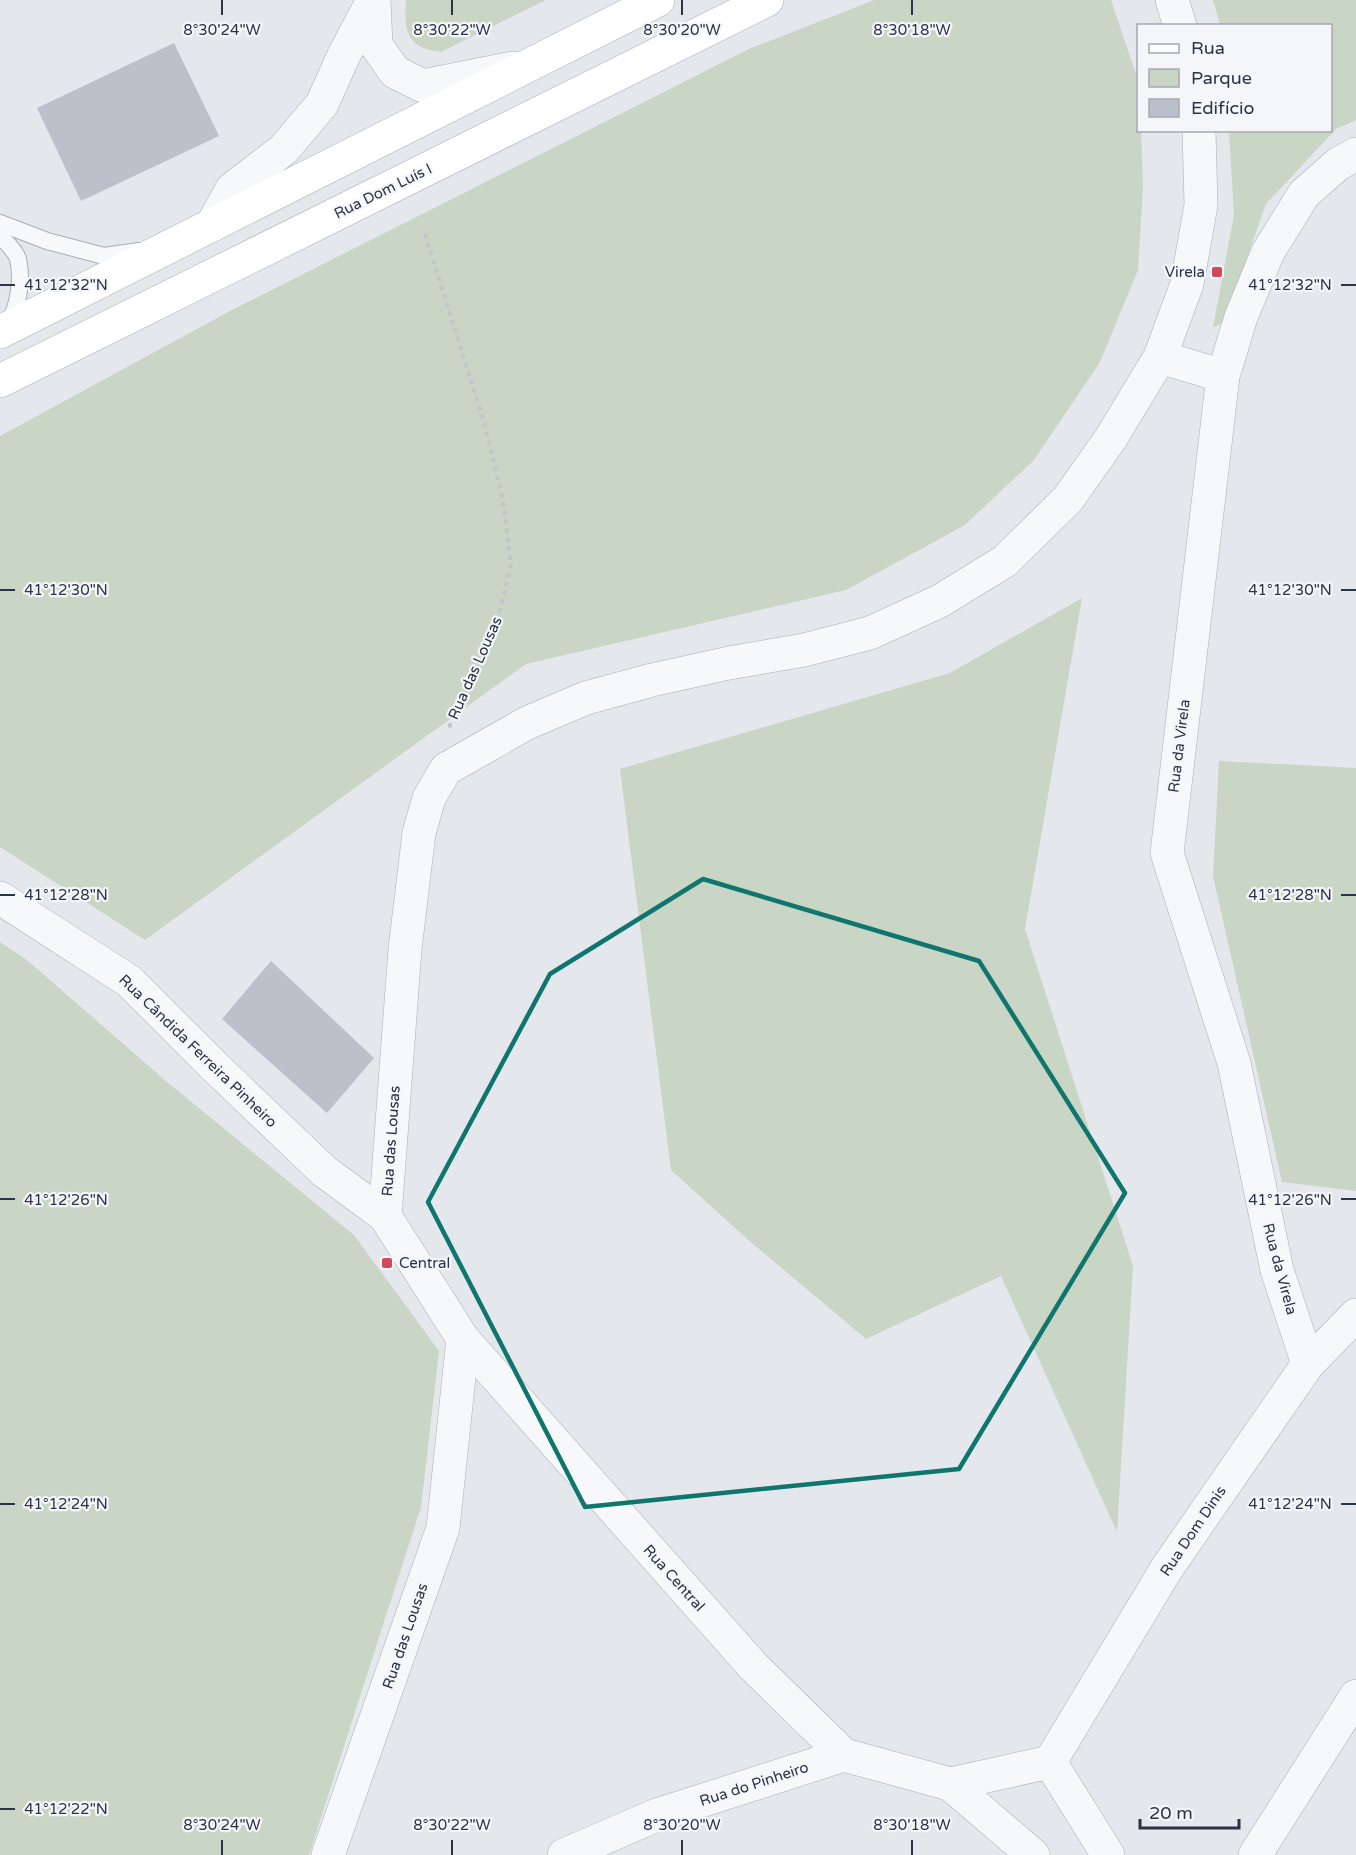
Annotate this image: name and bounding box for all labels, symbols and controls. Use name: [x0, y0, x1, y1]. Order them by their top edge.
text: 8°30'24"W: [183, 21, 261, 39]
text: 8°30'22"W: [413, 21, 491, 39]
text: 8°30'20"W: [643, 21, 721, 39]
text: 8°30'18"W: [873, 21, 951, 39]
legend: [1137, 24, 1332, 132]
text: Rua: [1191, 37, 1225, 59]
text: Parque: [1191, 67, 1252, 89]
text: Edifício: [1191, 97, 1255, 119]
street label: Rua Dom Luís I: [331, 159, 435, 223]
place label: Virela: [1165, 263, 1205, 281]
marker: Virela: [1210, 265, 1224, 279]
text: 41°12'32"N: [24, 276, 108, 294]
text: 41°12'32"N: [1248, 276, 1332, 294]
text: 41°12'30"N: [24, 581, 108, 599]
text: 41°12'30"N: [1248, 581, 1332, 599]
street label: Rua das Lousas: [444, 614, 506, 722]
street label: Rua da Virela: [1164, 698, 1194, 794]
text: 41°12'28"N: [24, 886, 108, 904]
text: 41°12'28"N: [1248, 886, 1332, 904]
street label: Rua Cândida Ferreira Pinheiro: [115, 971, 281, 1131]
street label: Rua das Lousas: [378, 1085, 404, 1197]
text: 41°12'26"N: [24, 1191, 108, 1209]
text: 41°12'26"N: [1248, 1191, 1332, 1209]
street label: Rua da Virela: [1259, 1221, 1301, 1317]
place label: Central: [399, 1254, 450, 1272]
marker: Central: [380, 1256, 394, 1270]
street label: Rua Dom Dinis: [1156, 1483, 1230, 1579]
text: 41°12'24"N: [24, 1495, 108, 1513]
text: 41°12'24"N: [1248, 1495, 1332, 1513]
street label: Rua Central: [639, 1541, 709, 1615]
street label: Rua das Lousas: [378, 1581, 432, 1691]
street label: Rua do Pinheiro: [697, 1758, 811, 1810]
scale bar: [1140, 1792, 1239, 1830]
text: 41°12'22"N: [24, 1800, 108, 1818]
text: 20 m: [1149, 1802, 1193, 1824]
text: 8°30'24"W: [183, 1816, 261, 1834]
text: 8°30'22"W: [413, 1816, 491, 1834]
text: 8°30'20"W: [643, 1816, 721, 1834]
text: 8°30'18"W: [873, 1816, 951, 1834]

